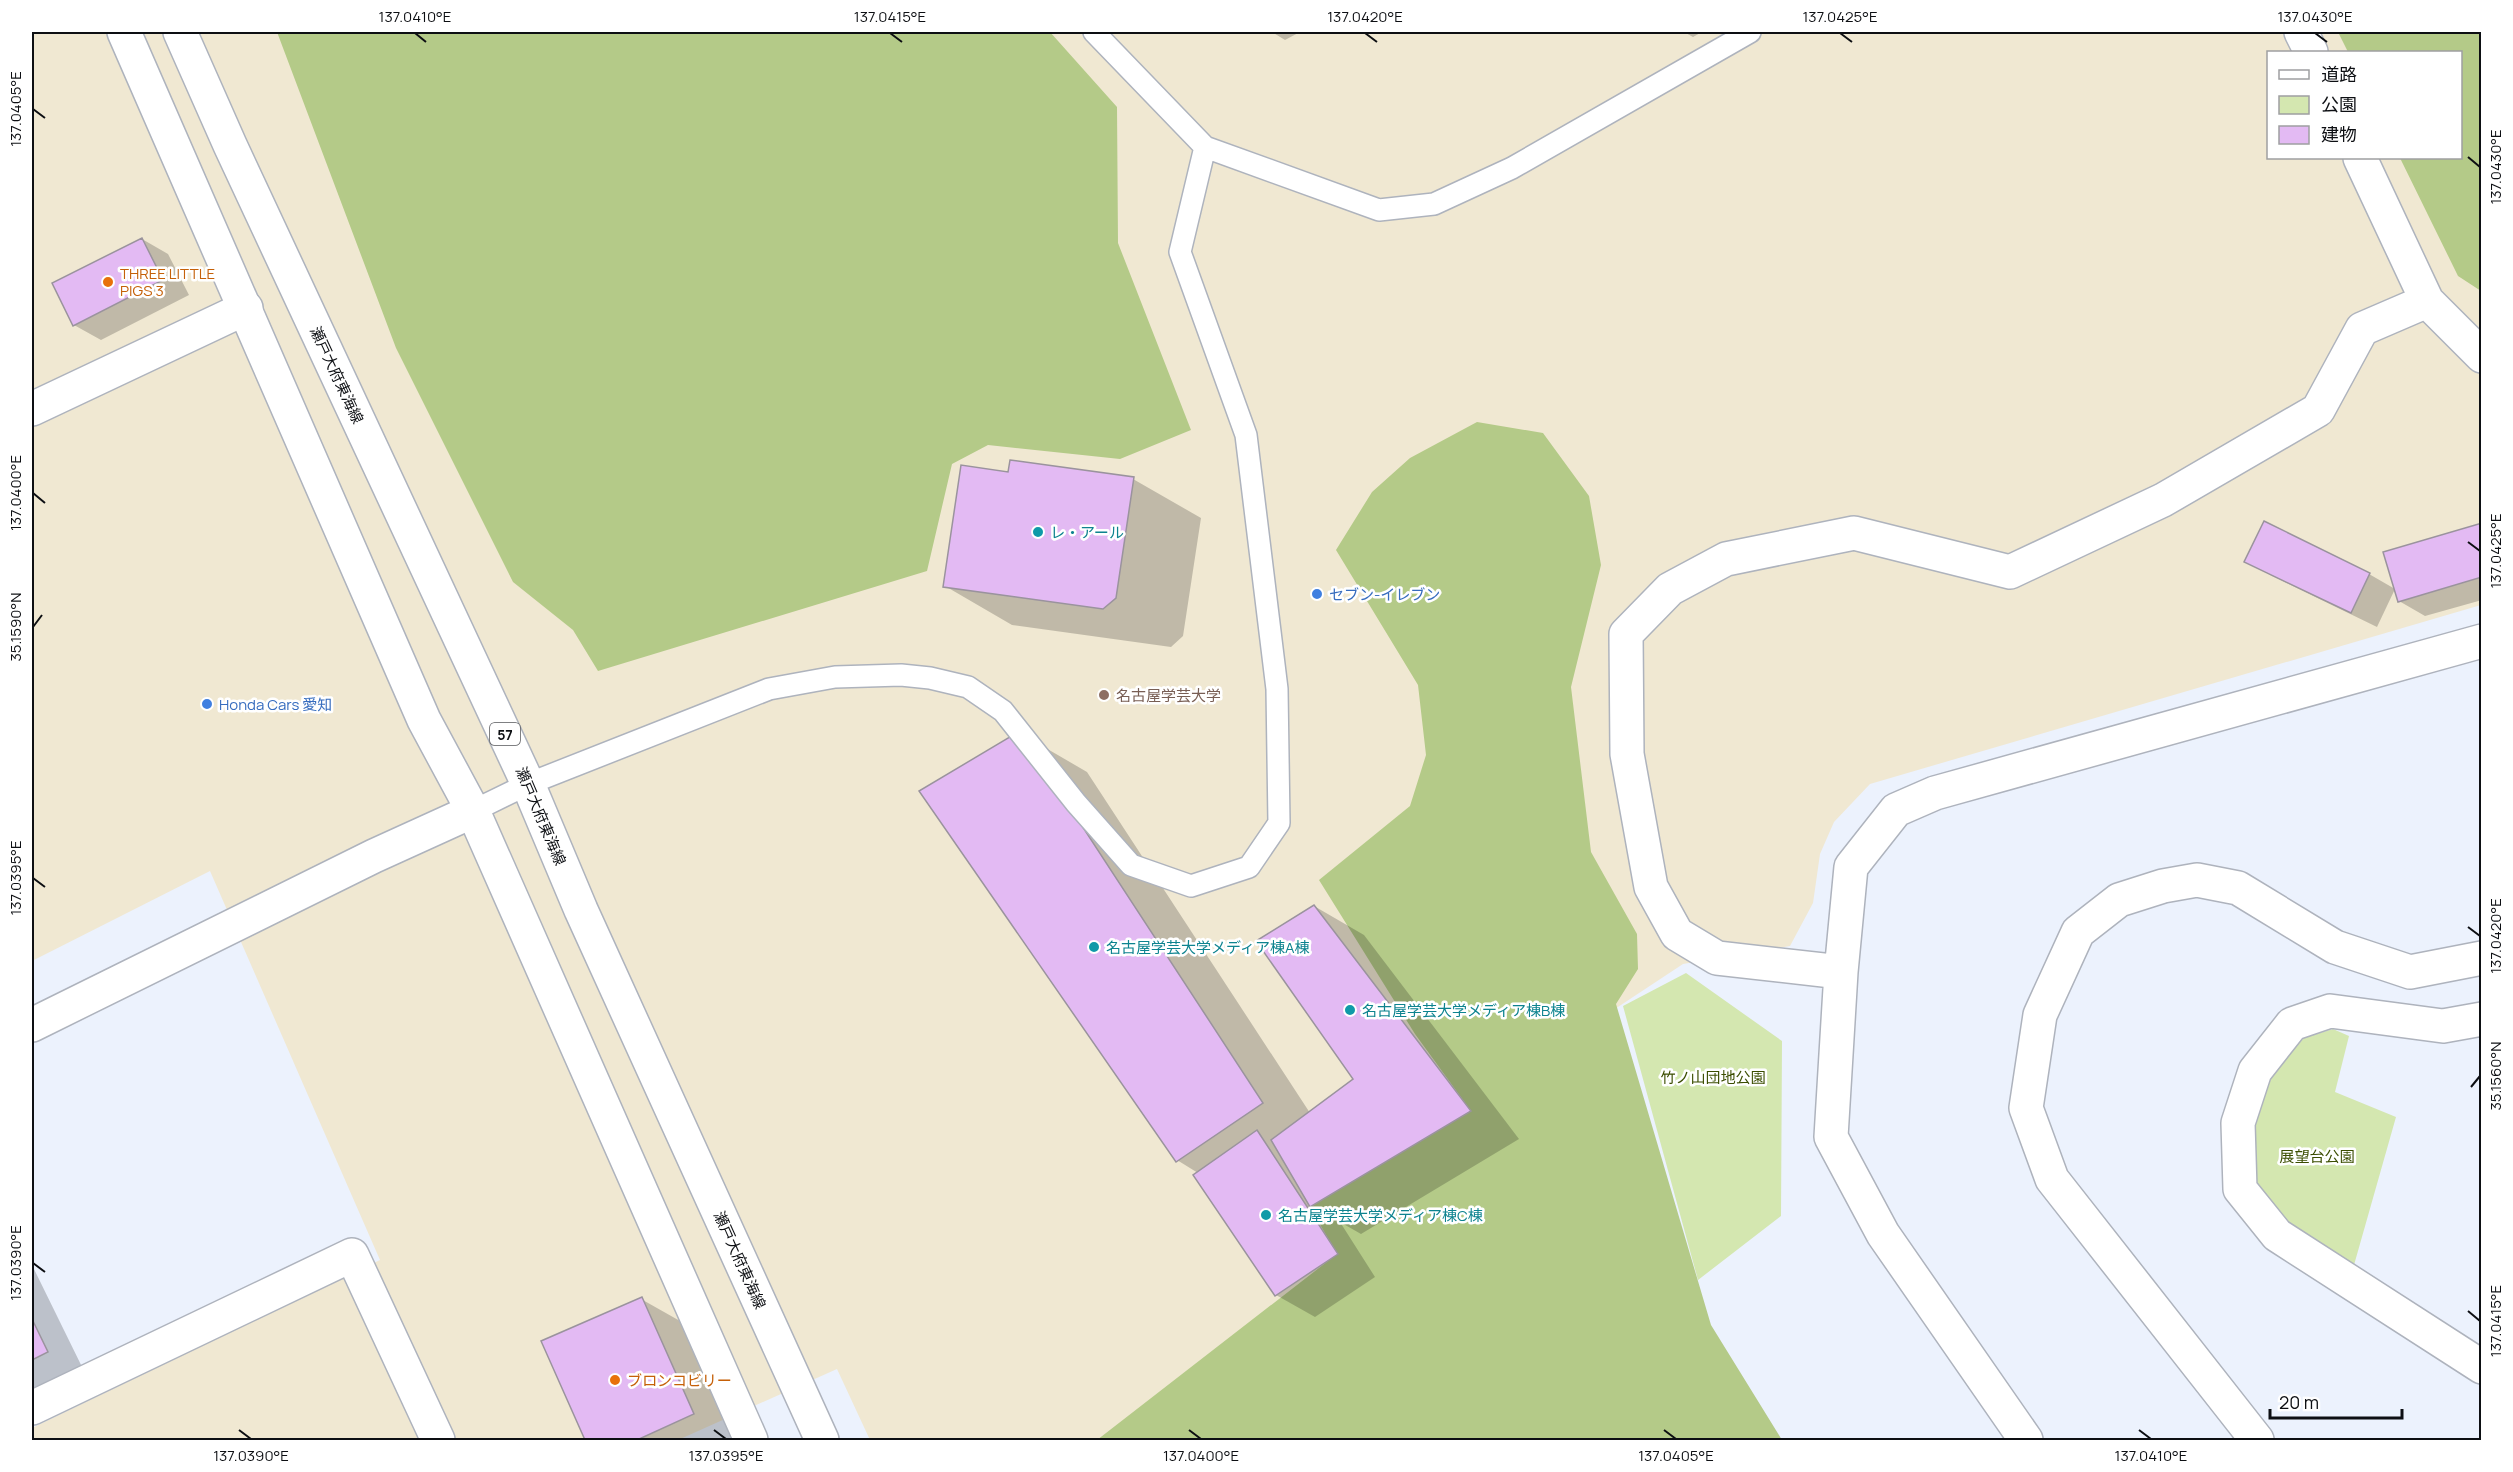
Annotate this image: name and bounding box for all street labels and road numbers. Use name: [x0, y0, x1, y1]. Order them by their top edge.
street label: 瀬戸大府東海線: [305, 323, 369, 427]
road number: 57: [490, 723, 520, 745]
street label: 瀬戸大府東海線: [511, 764, 571, 868]
street label: 瀬戸大府東海線: [709, 1208, 771, 1312]

